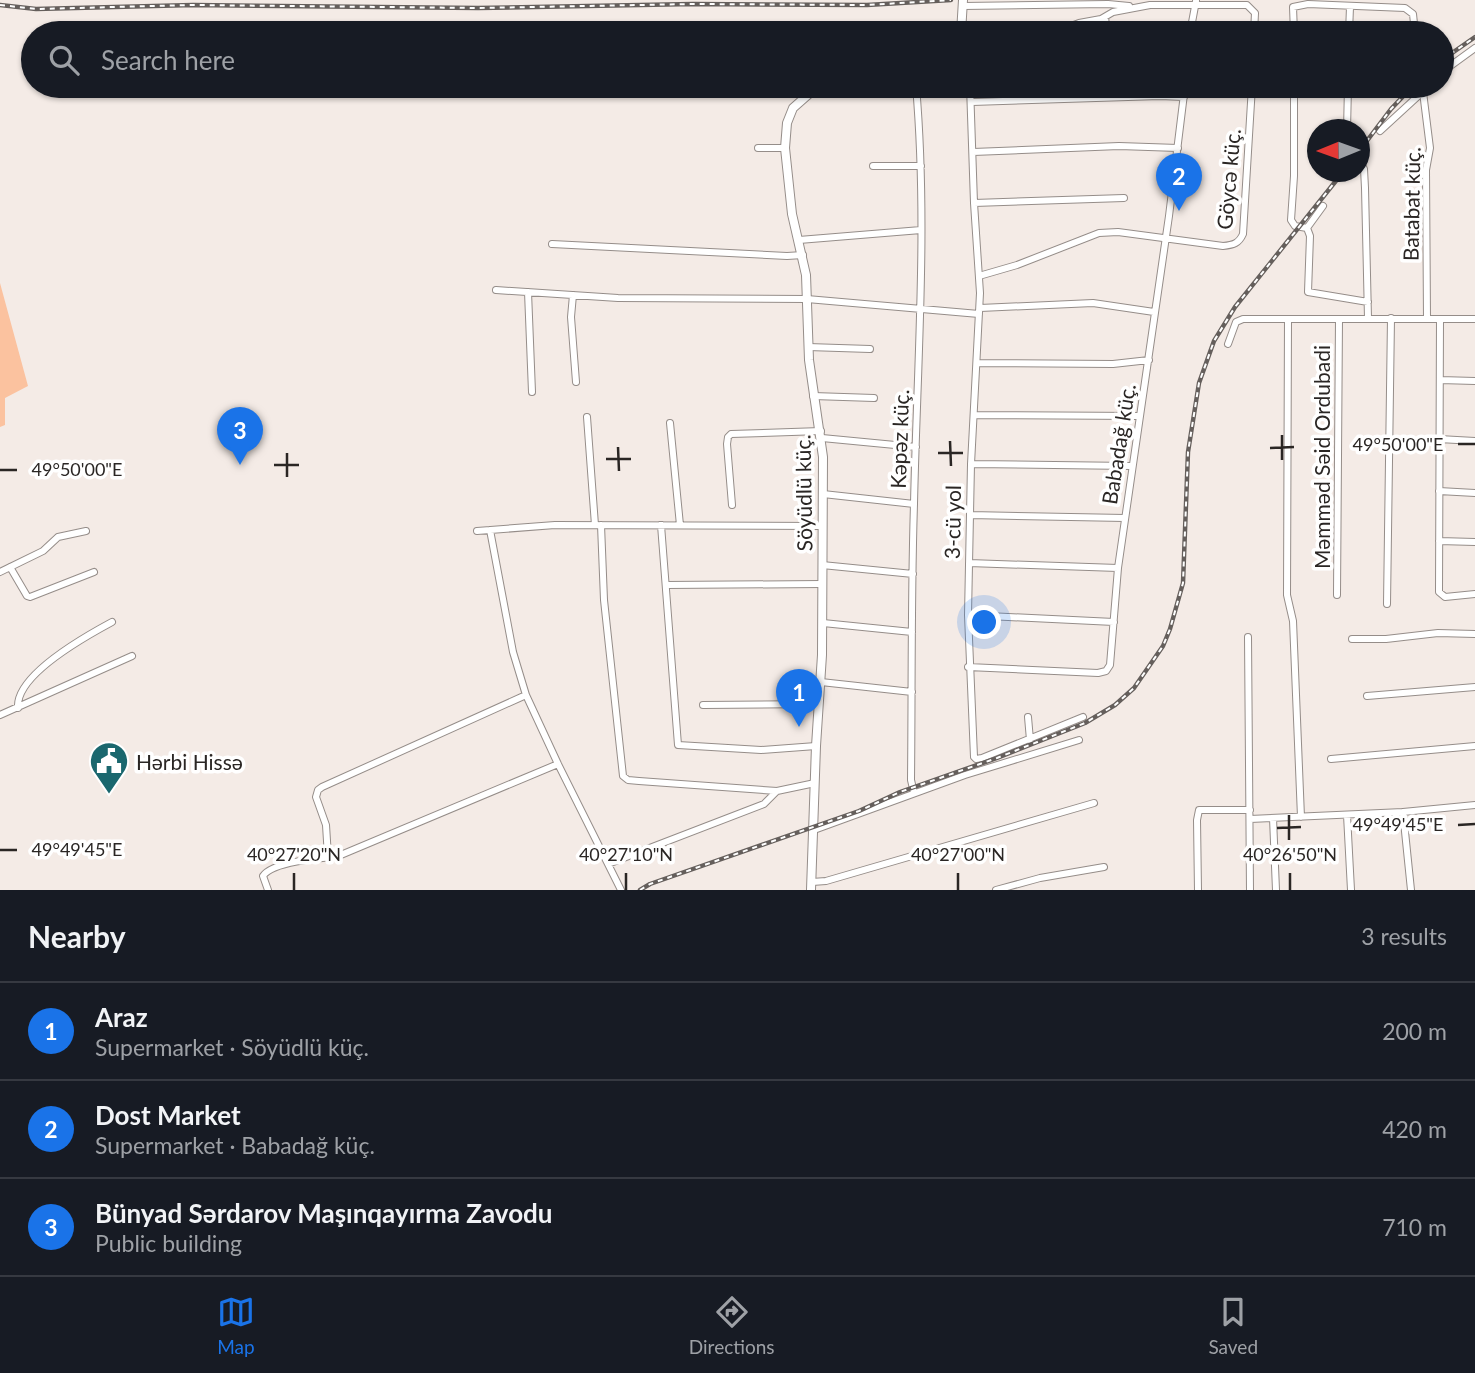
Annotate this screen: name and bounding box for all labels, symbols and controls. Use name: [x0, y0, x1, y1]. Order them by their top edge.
search box: [21, 21, 1454, 98]
icon: search: [45, 41, 83, 79]
text: Search here: [101, 44, 235, 76]
north arrow: [1307, 119, 1370, 182]
street label: Göycə küç.: [1211, 128, 1245, 230]
street label: Batabat küç.: [1398, 147, 1424, 261]
pin: 2: [1156, 153, 1202, 211]
street label: Məmməd Səid Ordubadi: [1309, 345, 1334, 569]
street label: Babadağ küç.: [1096, 382, 1140, 506]
street label: Kəpəz küç.: [885, 389, 913, 489]
pin: 3: [217, 407, 263, 465]
text: 49°50'00"E: [1353, 433, 1443, 455]
street label: Söyüdlü küç.: [789, 434, 817, 552]
text: 49°50'00"E: [32, 458, 122, 480]
street label: 3-cü yol: [939, 485, 965, 559]
your location: [967, 605, 1001, 639]
pin: 1: [776, 669, 822, 727]
public building icon: Hərbi Hissə: [88, 740, 130, 795]
place label: Hərbi Hissə: [136, 749, 243, 774]
text: 49°49'45"E: [1353, 813, 1443, 835]
text: 49°49'45"E: [32, 838, 122, 860]
text: 40°27'20"N: [247, 843, 341, 865]
text: 40°27'10"N: [579, 843, 673, 865]
text: 40°27'00"N: [911, 843, 1005, 865]
text: 40°26'50"N: [1243, 843, 1337, 865]
text: Nearby: [28, 918, 126, 954]
text: 3 results: [1361, 922, 1447, 950]
text: Araz: [95, 1001, 148, 1033]
text: 1: [44, 1017, 58, 1045]
text: 200 m: [1382, 1017, 1447, 1045]
text: Supermarket · Söyüdlü küç.: [95, 1033, 369, 1061]
text: Dost Market: [95, 1099, 241, 1131]
text: 2: [44, 1115, 58, 1143]
text: 420 m: [1382, 1115, 1447, 1143]
text: Supermarket · Babadağ küç.: [95, 1131, 375, 1159]
text: Bünyad Sərdarov Maşınqayırma Zavodu: [95, 1197, 553, 1229]
text: 3: [44, 1213, 58, 1241]
text: 710 m: [1382, 1213, 1447, 1241]
text: Public building: [95, 1229, 242, 1257]
tab: Map: [217, 1293, 255, 1358]
tab: Directions: [689, 1293, 775, 1358]
tab: Saved: [1208, 1293, 1258, 1358]

